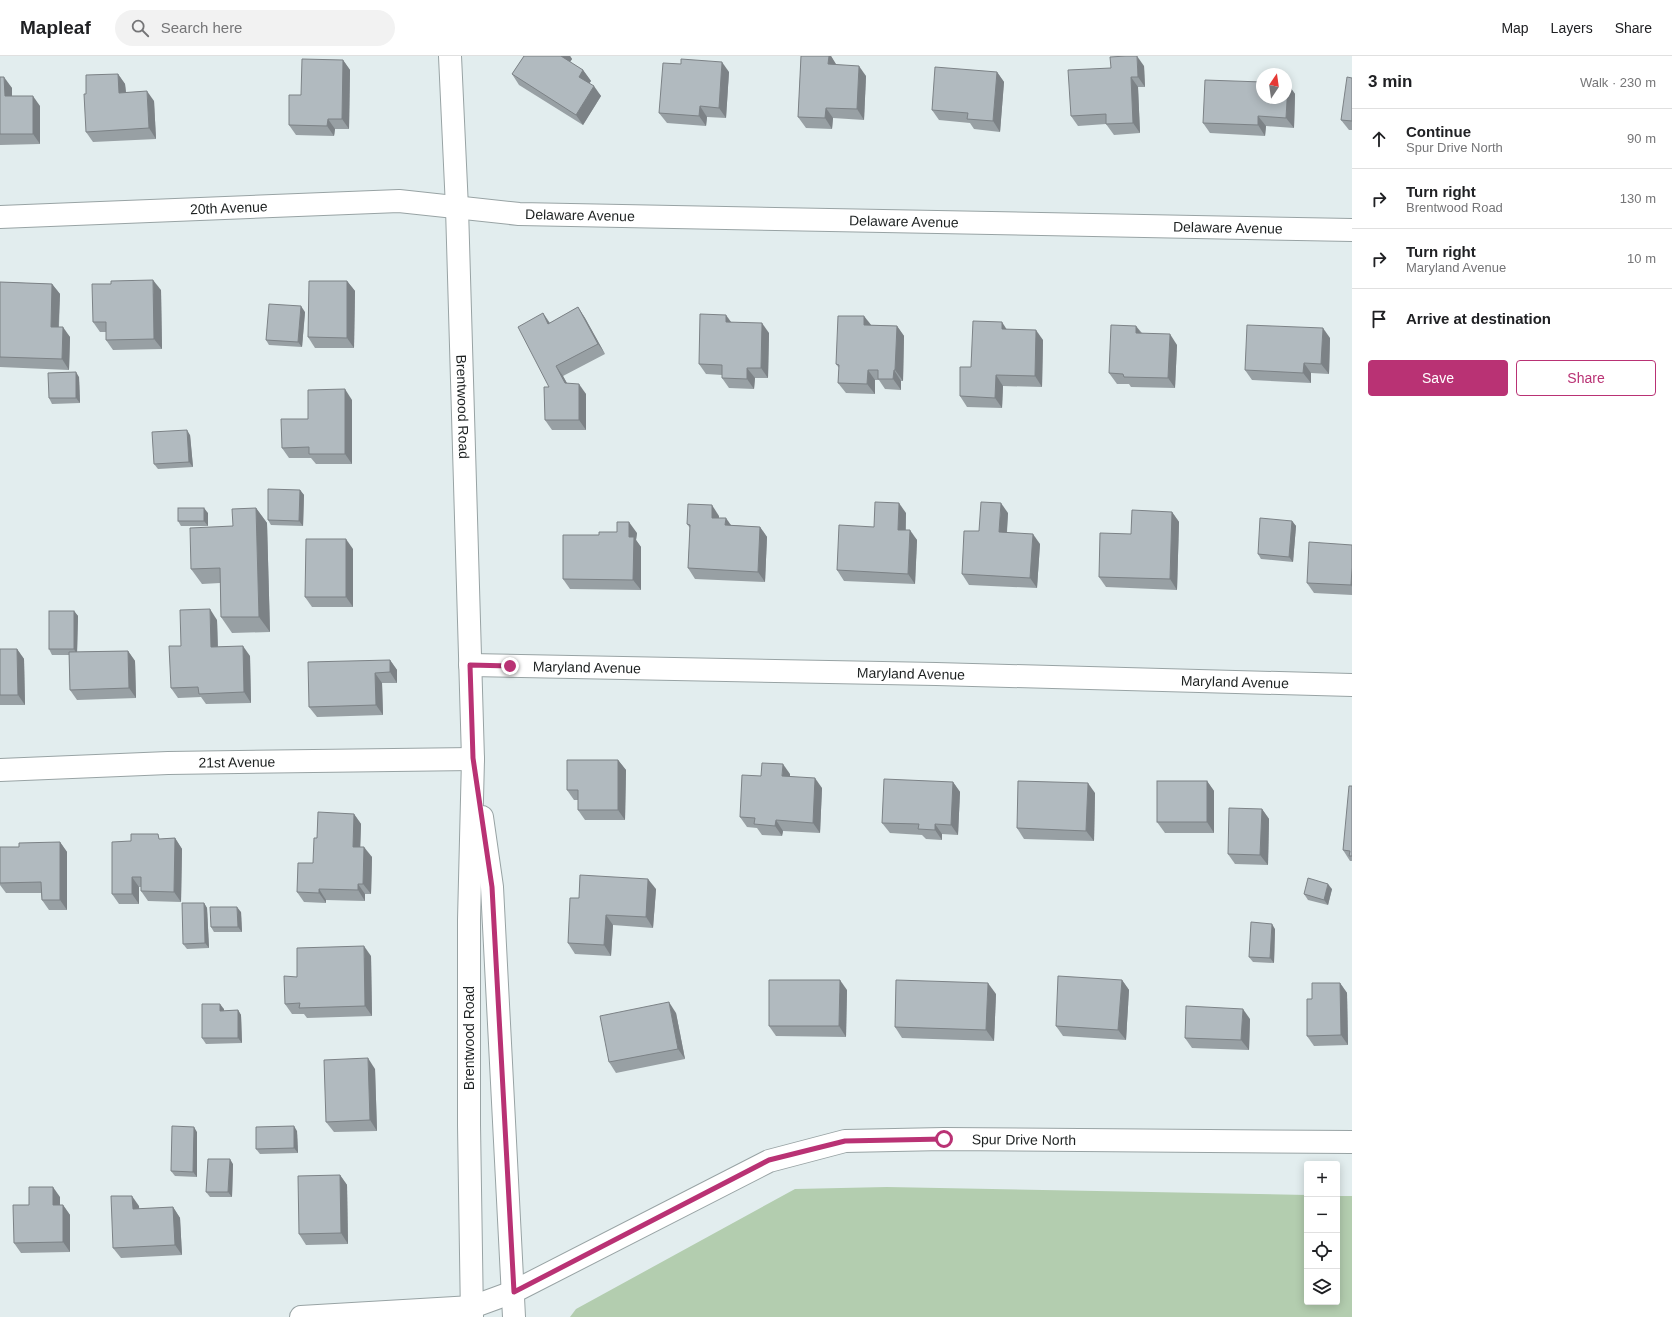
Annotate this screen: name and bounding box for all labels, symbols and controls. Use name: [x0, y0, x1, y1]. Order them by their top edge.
search box: [115, 10, 395, 46]
text: Mapleaf: [20, 17, 91, 38]
icon: search: [129, 17, 151, 39]
text: Search here: [161, 19, 242, 36]
text: Map: [1501, 20, 1529, 36]
text: Layers: [1551, 20, 1593, 36]
text: Share: [1615, 20, 1652, 36]
north arrow: [1256, 68, 1292, 104]
text: 3 min: [1368, 72, 1412, 91]
text: Walk · 230 m: [1580, 75, 1656, 90]
text: Continue: [1406, 123, 1471, 140]
icon: ahead: [1368, 128, 1390, 150]
text: 90 m: [1627, 131, 1656, 146]
text: Spur Drive North: [1406, 140, 1503, 155]
text: Turn right: [1406, 183, 1476, 200]
icon: right: [1368, 188, 1390, 210]
text: 130 m: [1620, 191, 1656, 206]
street label: 20th Avenue: [190, 198, 268, 217]
text: Brentwood Road: [1406, 200, 1503, 215]
street label: Delaware Avenue: [525, 206, 635, 224]
street label: Delaware Avenue: [849, 212, 959, 230]
street label: Delaware Avenue: [1173, 219, 1283, 237]
text: Turn right: [1406, 243, 1476, 260]
icon: right: [1368, 248, 1390, 270]
text: 10 m: [1627, 251, 1656, 266]
text: Maryland Avenue: [1406, 260, 1506, 275]
icon: arrive: [1368, 308, 1390, 330]
text: Arrive at destination: [1406, 310, 1551, 327]
street label: Brentwood Road: [453, 354, 472, 459]
button: Save: [1368, 360, 1508, 396]
button: Share: [1516, 360, 1656, 396]
route end: [501, 657, 519, 675]
street label: Maryland Avenue: [533, 658, 641, 676]
street label: Maryland Avenue: [857, 664, 965, 683]
street label: Maryland Avenue: [1181, 672, 1289, 691]
street label: 21st Avenue: [198, 754, 276, 771]
street label: Brentwood Road: [461, 986, 477, 1090]
route start: [935, 1130, 953, 1148]
street label: Spur Drive North: [972, 1131, 1076, 1148]
map controls: [1304, 1161, 1340, 1305]
button: +: [1304, 1161, 1340, 1197]
button: −: [1304, 1197, 1340, 1233]
button: locate: [1304, 1233, 1340, 1269]
button: layers: [1304, 1269, 1340, 1305]

